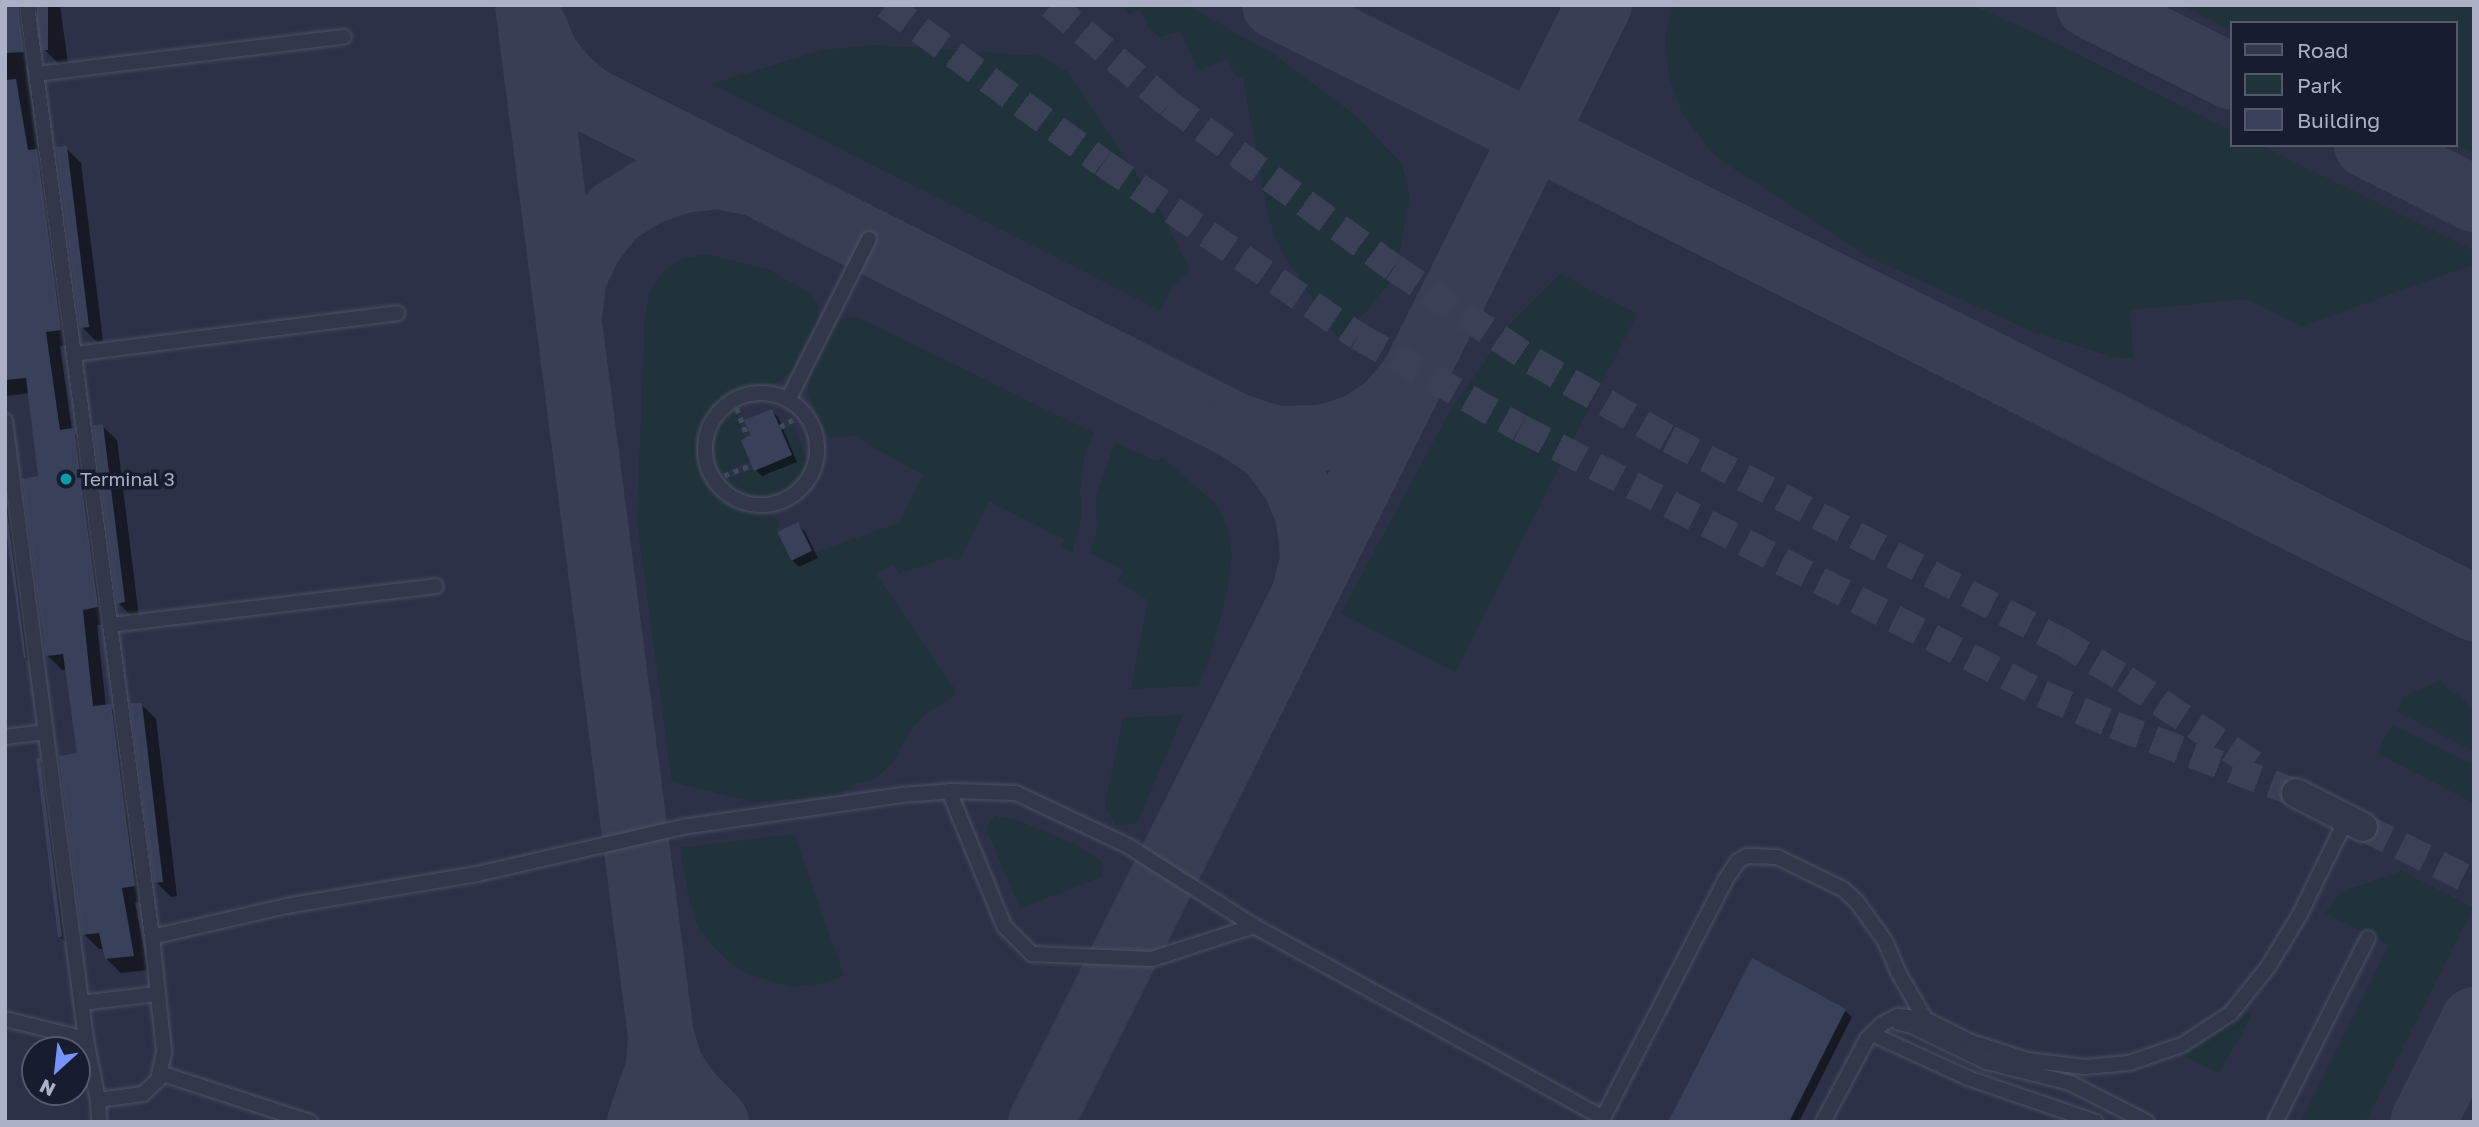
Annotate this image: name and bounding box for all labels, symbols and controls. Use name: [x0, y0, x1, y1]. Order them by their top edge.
legend: [2230, 21, 2458, 147]
text: Road: [2297, 37, 2348, 63]
text: Park: [2297, 72, 2342, 98]
text: Building: [2297, 107, 2380, 133]
place label: Terminal 3: [80, 468, 175, 490]
marker: Terminal 3: [58, 471, 74, 487]
north arrow: [21, 1036, 91, 1106]
text: N: [35, 1075, 59, 1102]

